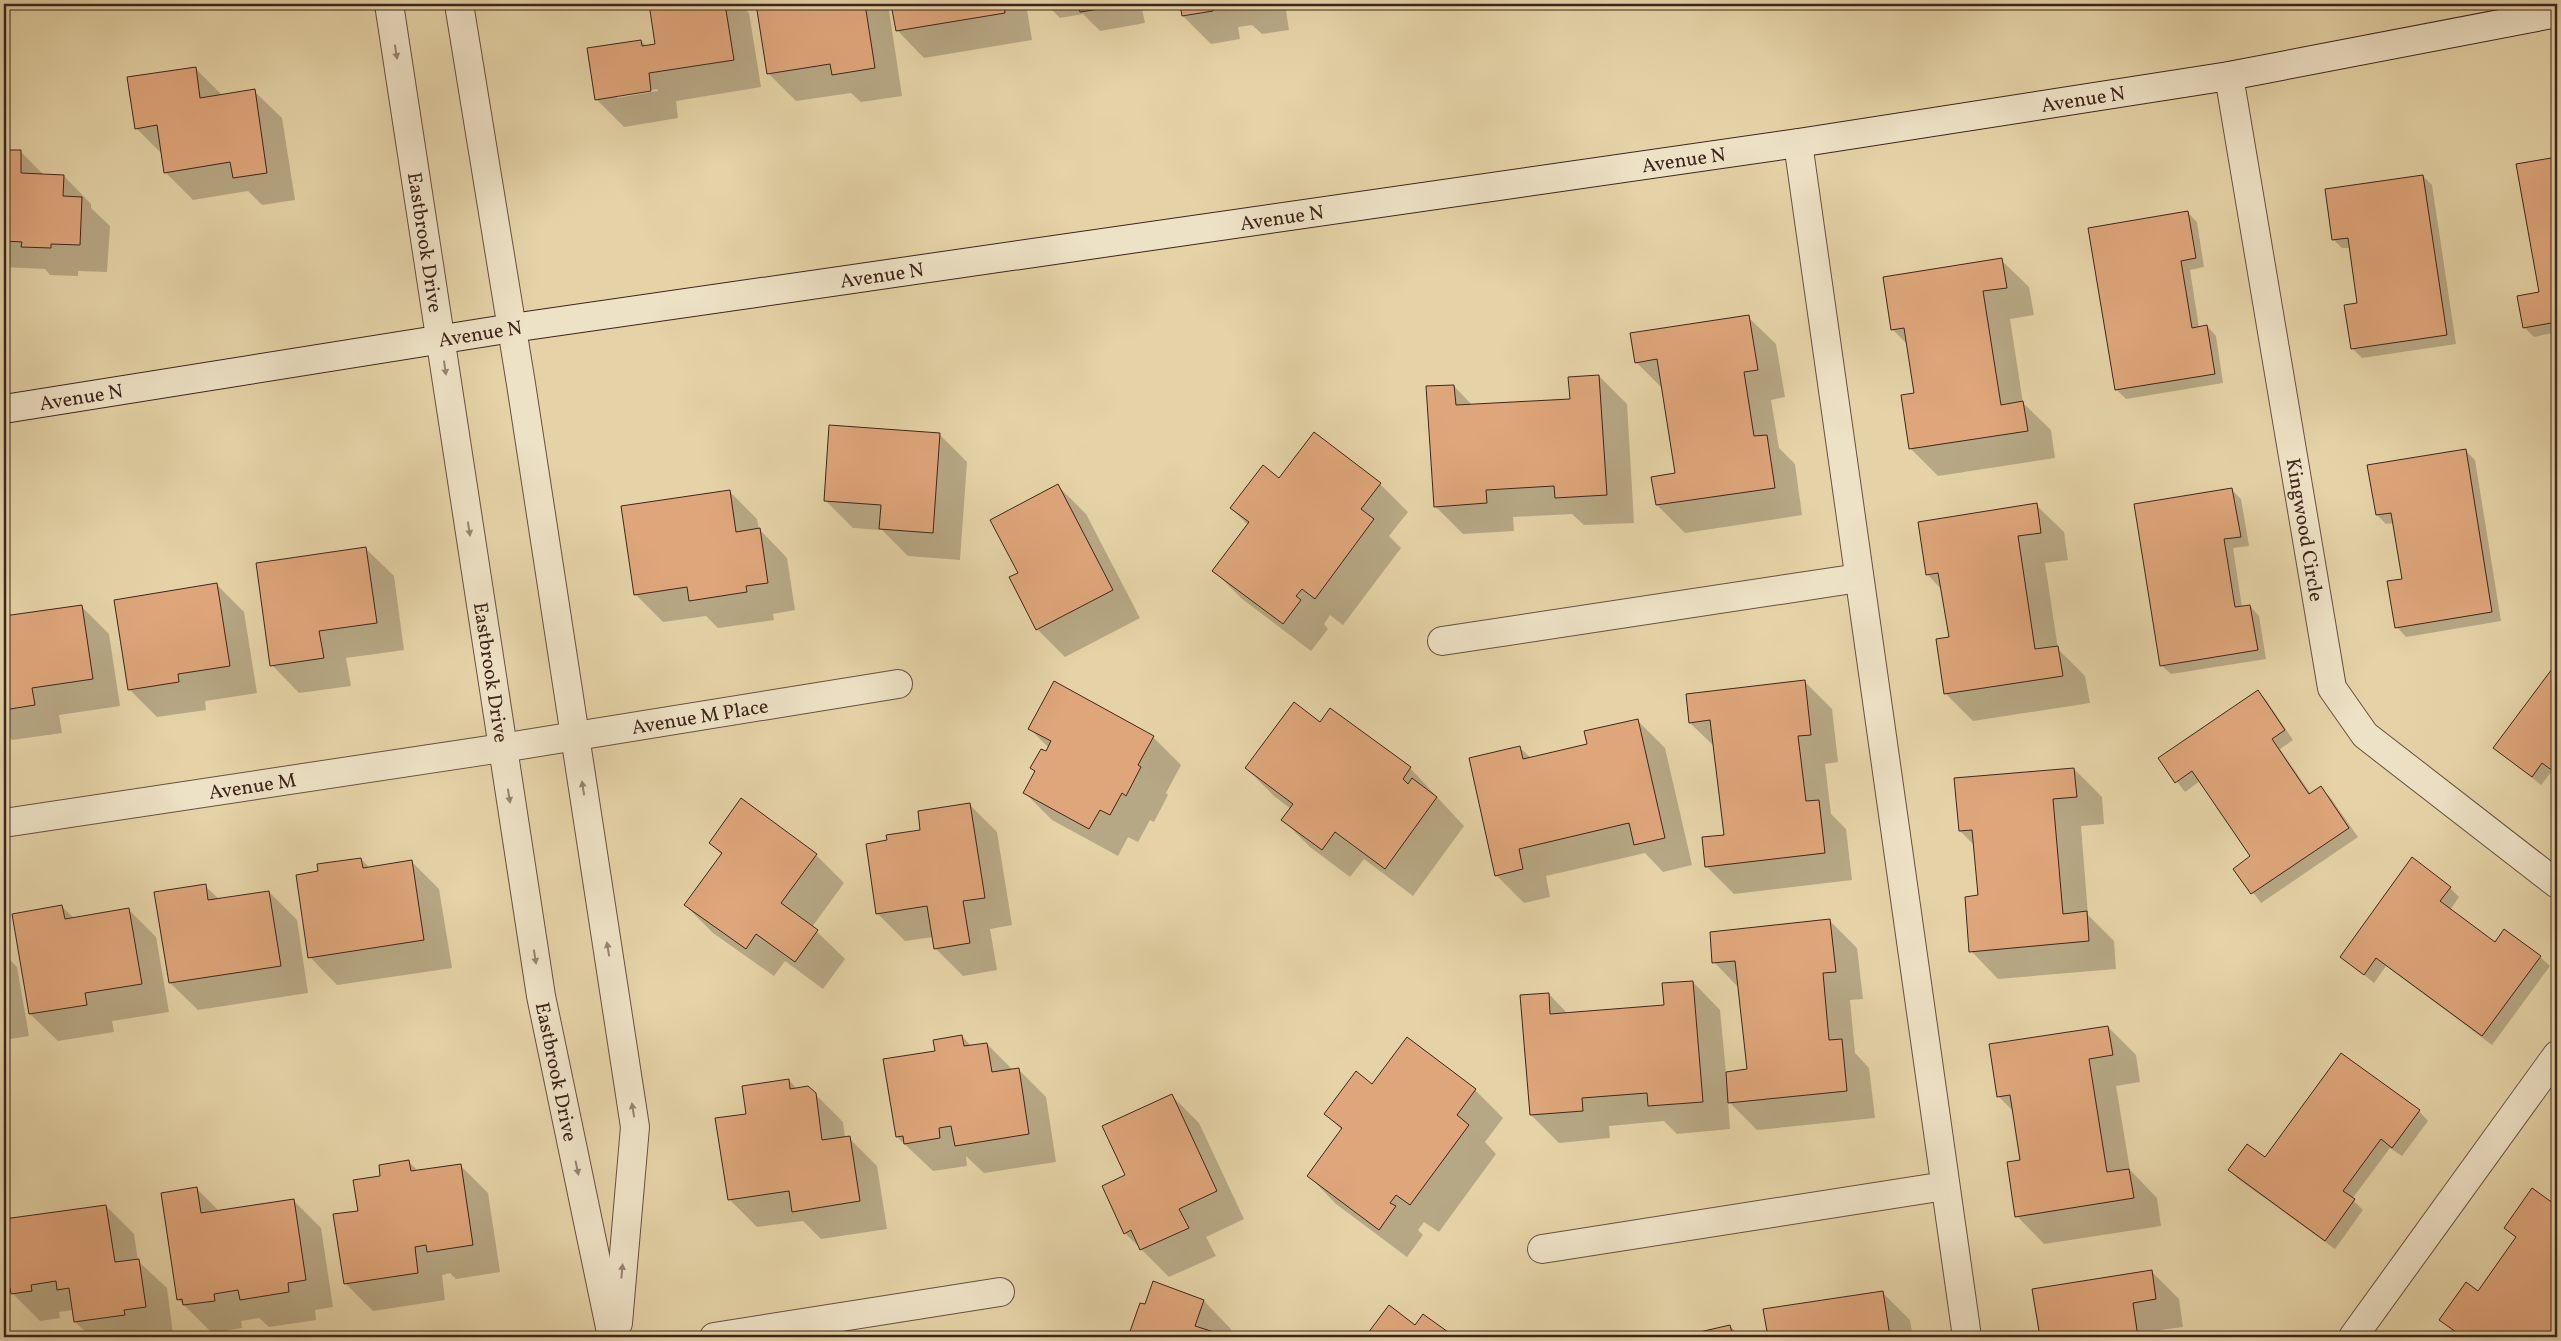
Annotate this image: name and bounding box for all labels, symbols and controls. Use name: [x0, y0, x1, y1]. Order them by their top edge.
one-way arrow: [392, 44, 400, 60]
street label: Avenue N: [2039, 80, 2127, 121]
street label: Avenue N: [1640, 142, 1728, 181]
street label: Eastbrook Drive: [399, 170, 448, 315]
street label: Avenue N: [1238, 199, 1326, 239]
street label: Avenue N: [838, 257, 926, 297]
street label: Avenue N: [436, 315, 524, 356]
one-way arrow: [441, 361, 449, 377]
street label: Avenue N: [38, 378, 125, 419]
street label: Kingwood Circle: [2278, 456, 2329, 604]
one-way arrow: [465, 521, 473, 537]
street label: Eastbrook Drive: [465, 600, 514, 745]
street label: Avenue M Place: [630, 693, 771, 743]
street label: Avenue M: [207, 767, 298, 808]
one-way arrow: [579, 780, 587, 796]
one-way arrow: [506, 789, 514, 805]
one-way arrow: [604, 941, 612, 957]
one-way arrow: [531, 949, 539, 965]
street label: Eastbrook Drive: [527, 1000, 583, 1144]
one-way arrow: [628, 1101, 636, 1117]
one-way arrow: [573, 1160, 581, 1176]
one-way arrow: [619, 1263, 627, 1279]

